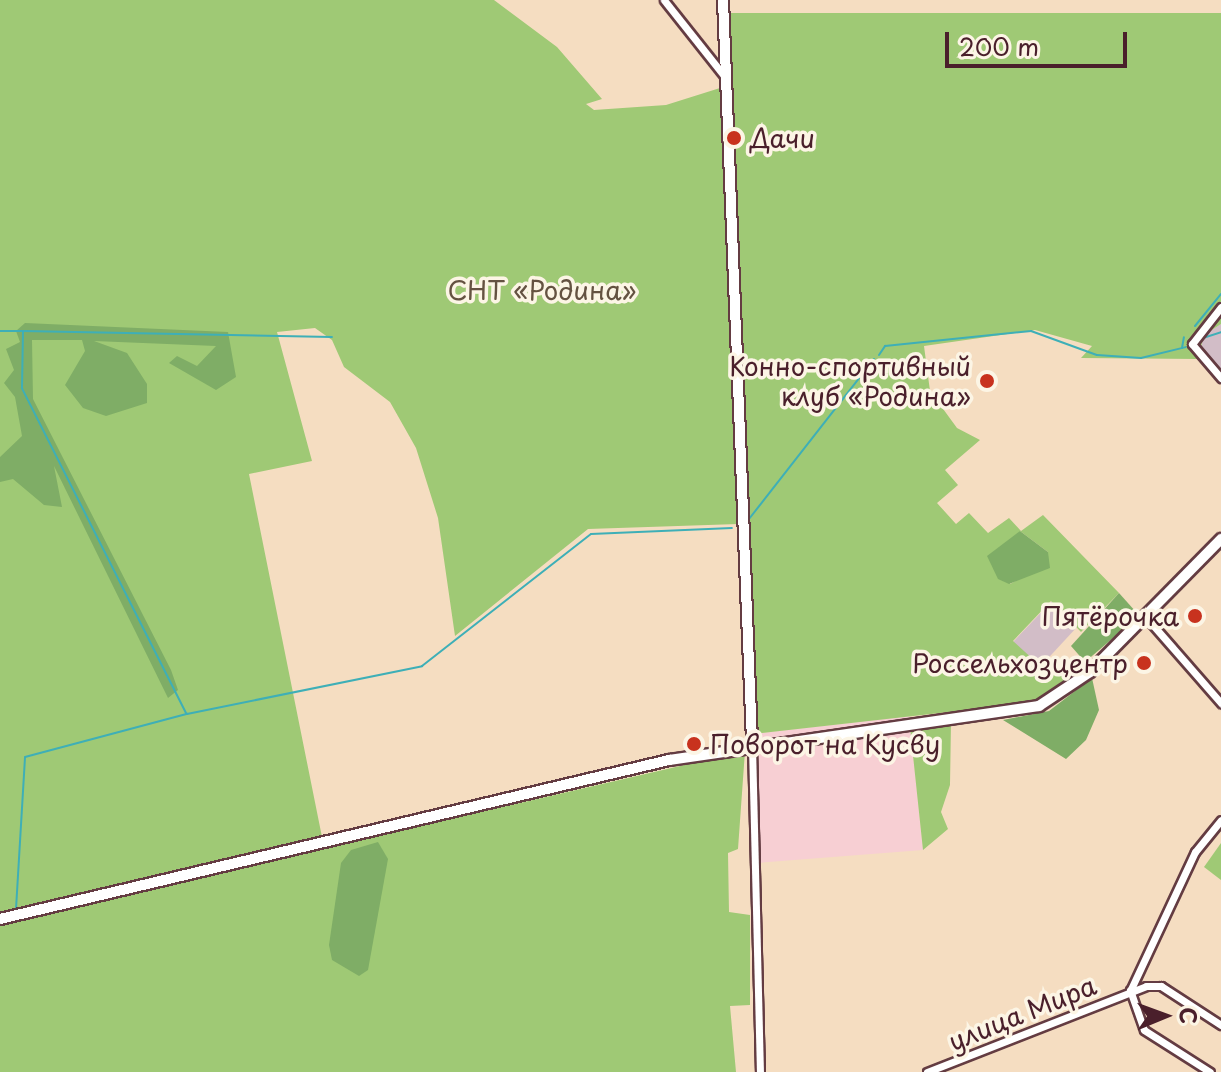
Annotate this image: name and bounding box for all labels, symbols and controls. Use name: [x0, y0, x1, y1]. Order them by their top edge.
scale bar: [949, 16, 1131, 66]
text: 200 m: [959, 28, 1039, 64]
place label: Дачи: [750, 122, 815, 154]
marker: Дачи: [725, 129, 743, 147]
park label: СНТ «Родина»: [448, 274, 636, 306]
place label: Конно-спортивный клуб «Родина»: [729, 350, 971, 412]
marker: Конно-спортивный клуб «Родина»: [978, 372, 996, 390]
place label: Пятёрочка: [1041, 600, 1179, 632]
marker: Пятёрочка: [1186, 607, 1204, 625]
place label: Россельхозцентр: [912, 647, 1128, 679]
marker: Россельхозцентр: [1135, 654, 1153, 672]
place label: Поворот на Кусву: [710, 728, 942, 760]
marker: Поворот на Кусву: [685, 735, 703, 753]
street label: улица Мира: [943, 969, 1101, 1057]
north arrow: [1125, 976, 1205, 1056]
text: С: [1173, 1007, 1206, 1024]

